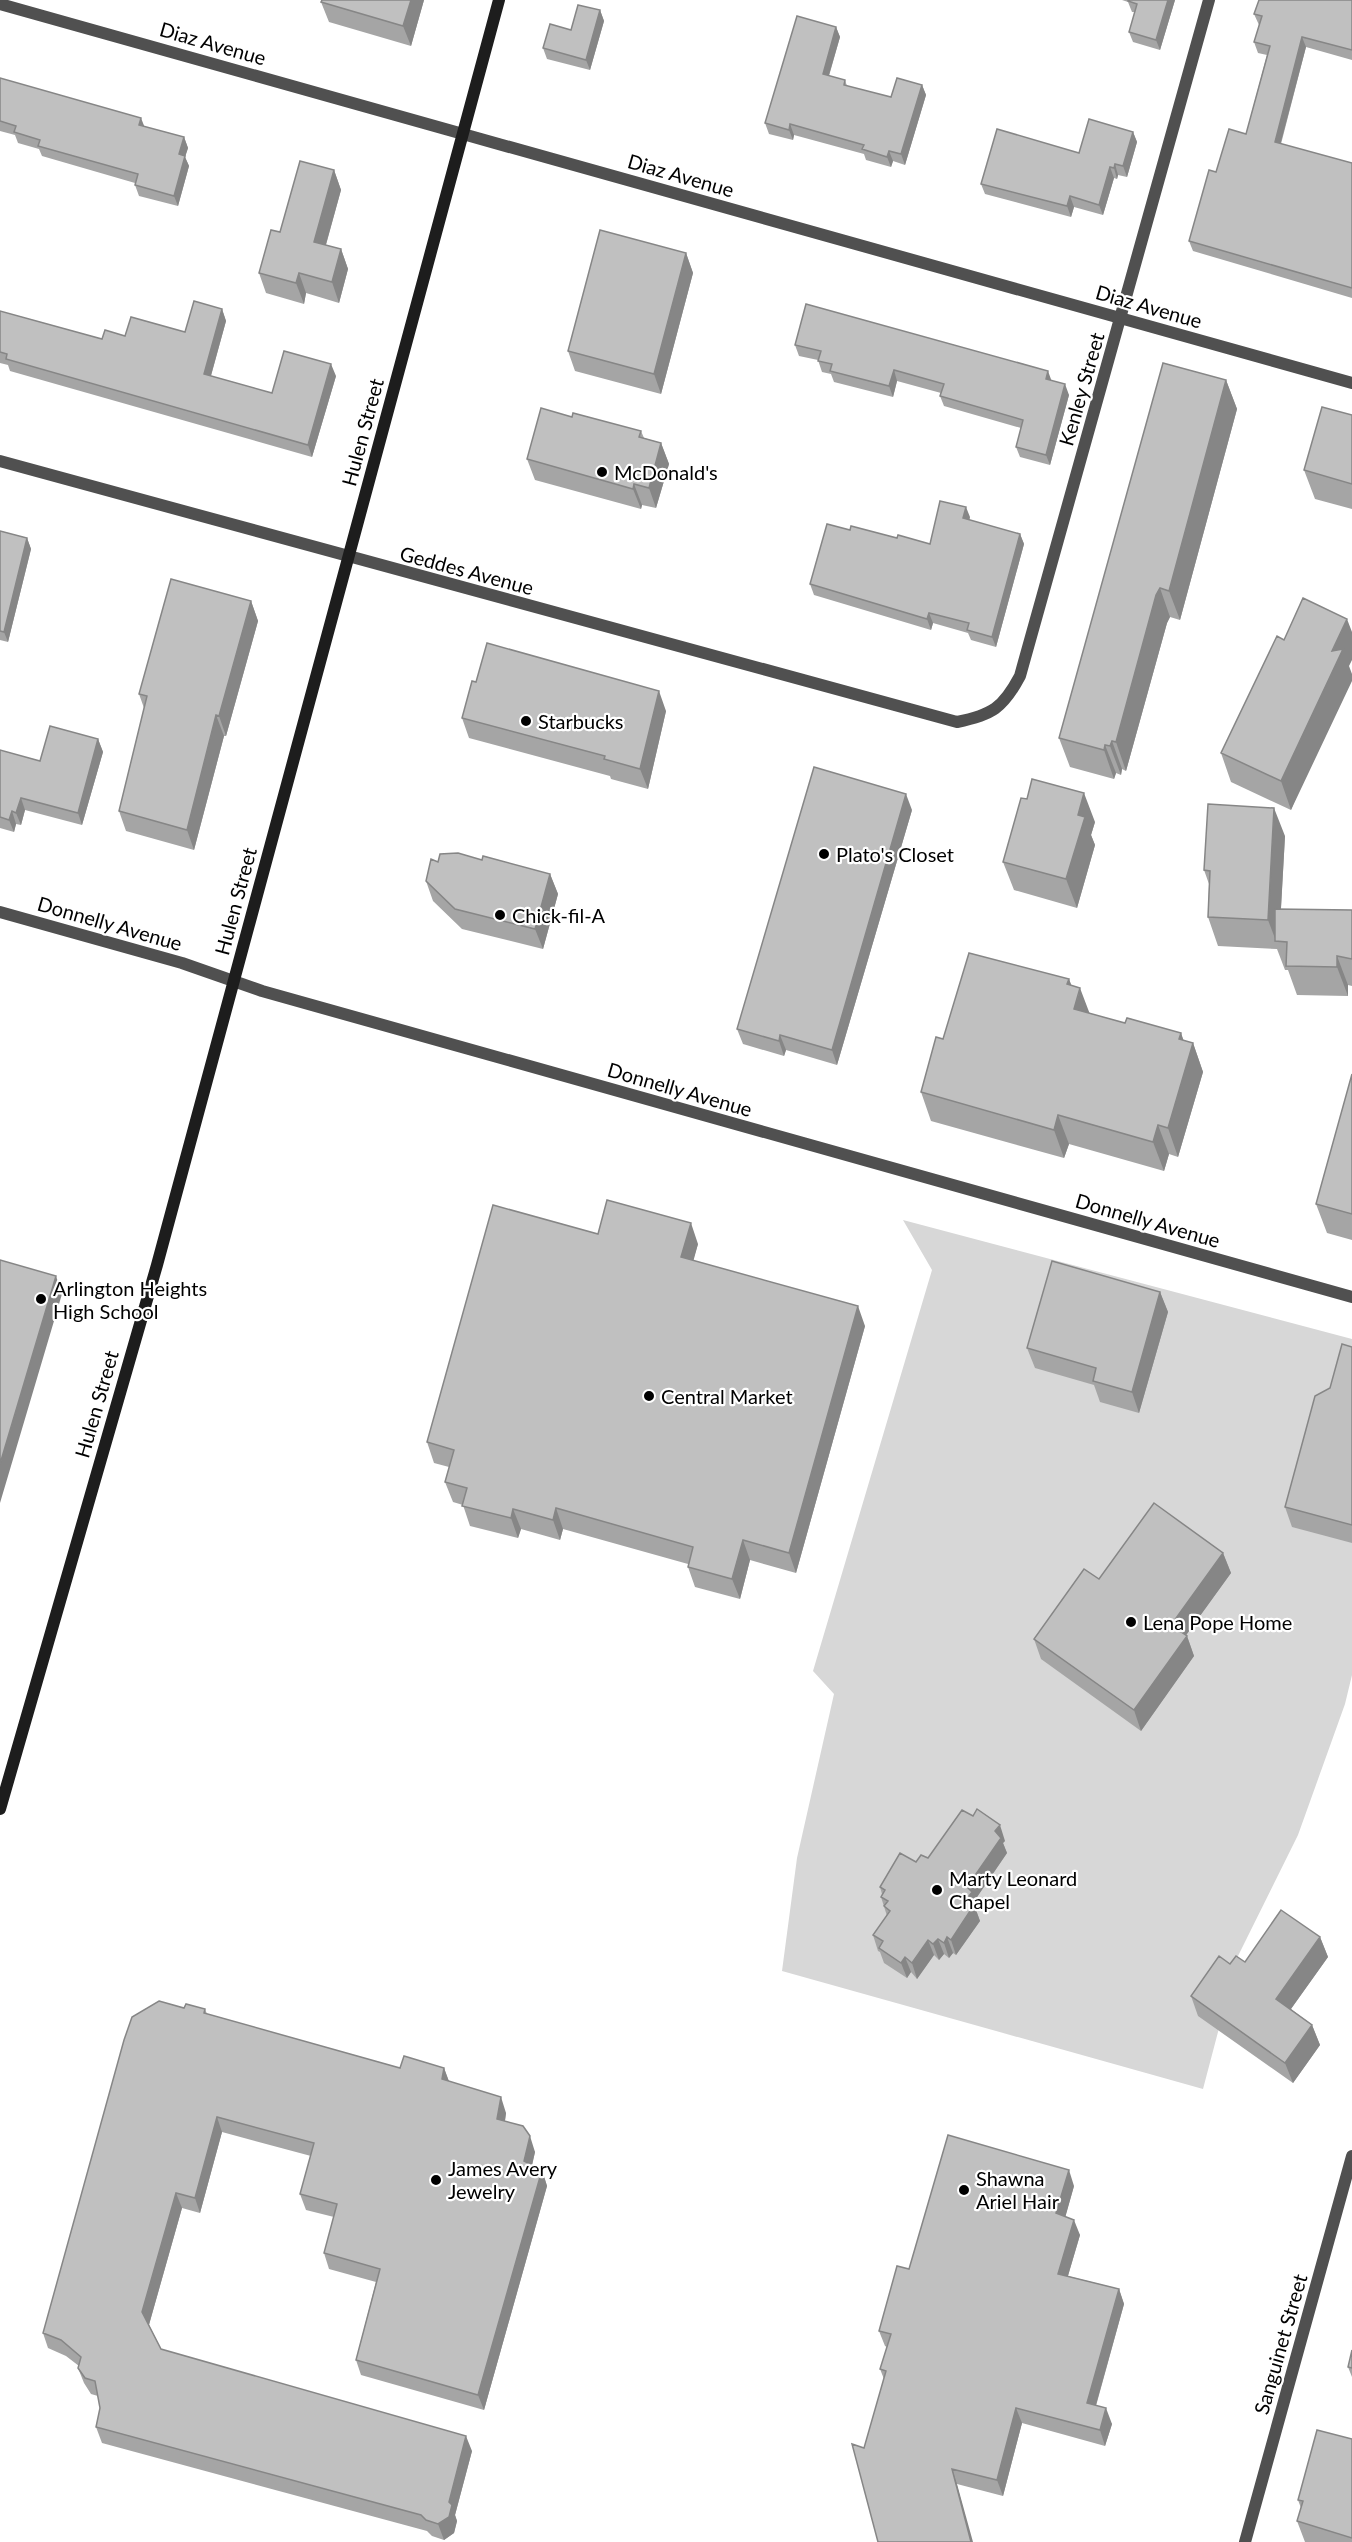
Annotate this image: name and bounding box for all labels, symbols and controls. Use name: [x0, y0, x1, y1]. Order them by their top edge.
street label: Diaz Avenue: [157, 16, 269, 70]
street label: Diaz Avenue: [625, 148, 737, 202]
street label: Diaz Avenue: [1093, 279, 1205, 333]
street label: Kenley Street: [1053, 330, 1109, 448]
street label: Hulen Street: [336, 376, 388, 488]
place label: McDonald's: [614, 460, 718, 484]
marker: McDonald's: [595, 465, 609, 479]
street label: Geddes Avenue: [398, 541, 536, 599]
place label: Starbucks: [538, 709, 624, 733]
marker: Starbucks: [519, 714, 533, 728]
place label: Plato's Closet: [836, 842, 954, 866]
street label: Hulen Street: [209, 845, 261, 957]
marker: Plato's Closet: [817, 847, 831, 861]
street label: Donnelly Avenue: [35, 891, 185, 955]
place label: Chick-fil-A: [512, 903, 606, 927]
marker: Chick-fil-A: [493, 908, 507, 922]
street label: Donnelly Avenue: [605, 1057, 755, 1121]
street label: Donnelly Avenue: [1073, 1188, 1223, 1252]
place label: Arlington Heights High School: [53, 1276, 207, 1323]
marker: Arlington Heights High School: [34, 1292, 48, 1306]
street label: Hulen Street: [69, 1348, 123, 1460]
place label: Central Market: [661, 1384, 793, 1408]
marker: Central Market: [642, 1389, 656, 1403]
place label: Lena Pope Home: [1143, 1610, 1292, 1634]
marker: Lena Pope Home: [1124, 1615, 1138, 1629]
place label: Marty Leonard Chapel: [949, 1866, 1077, 1913]
marker: Marty Leonard Chapel: [930, 1883, 944, 1897]
place label: James Avery Jewelry: [448, 2156, 558, 2203]
place label: Shawna Ariel Hair: [976, 2166, 1060, 2213]
marker: James Avery Jewelry: [429, 2173, 443, 2187]
marker: Shawna Ariel Hair: [957, 2183, 971, 2197]
street label: Sanguinet Street: [1249, 2271, 1311, 2417]

